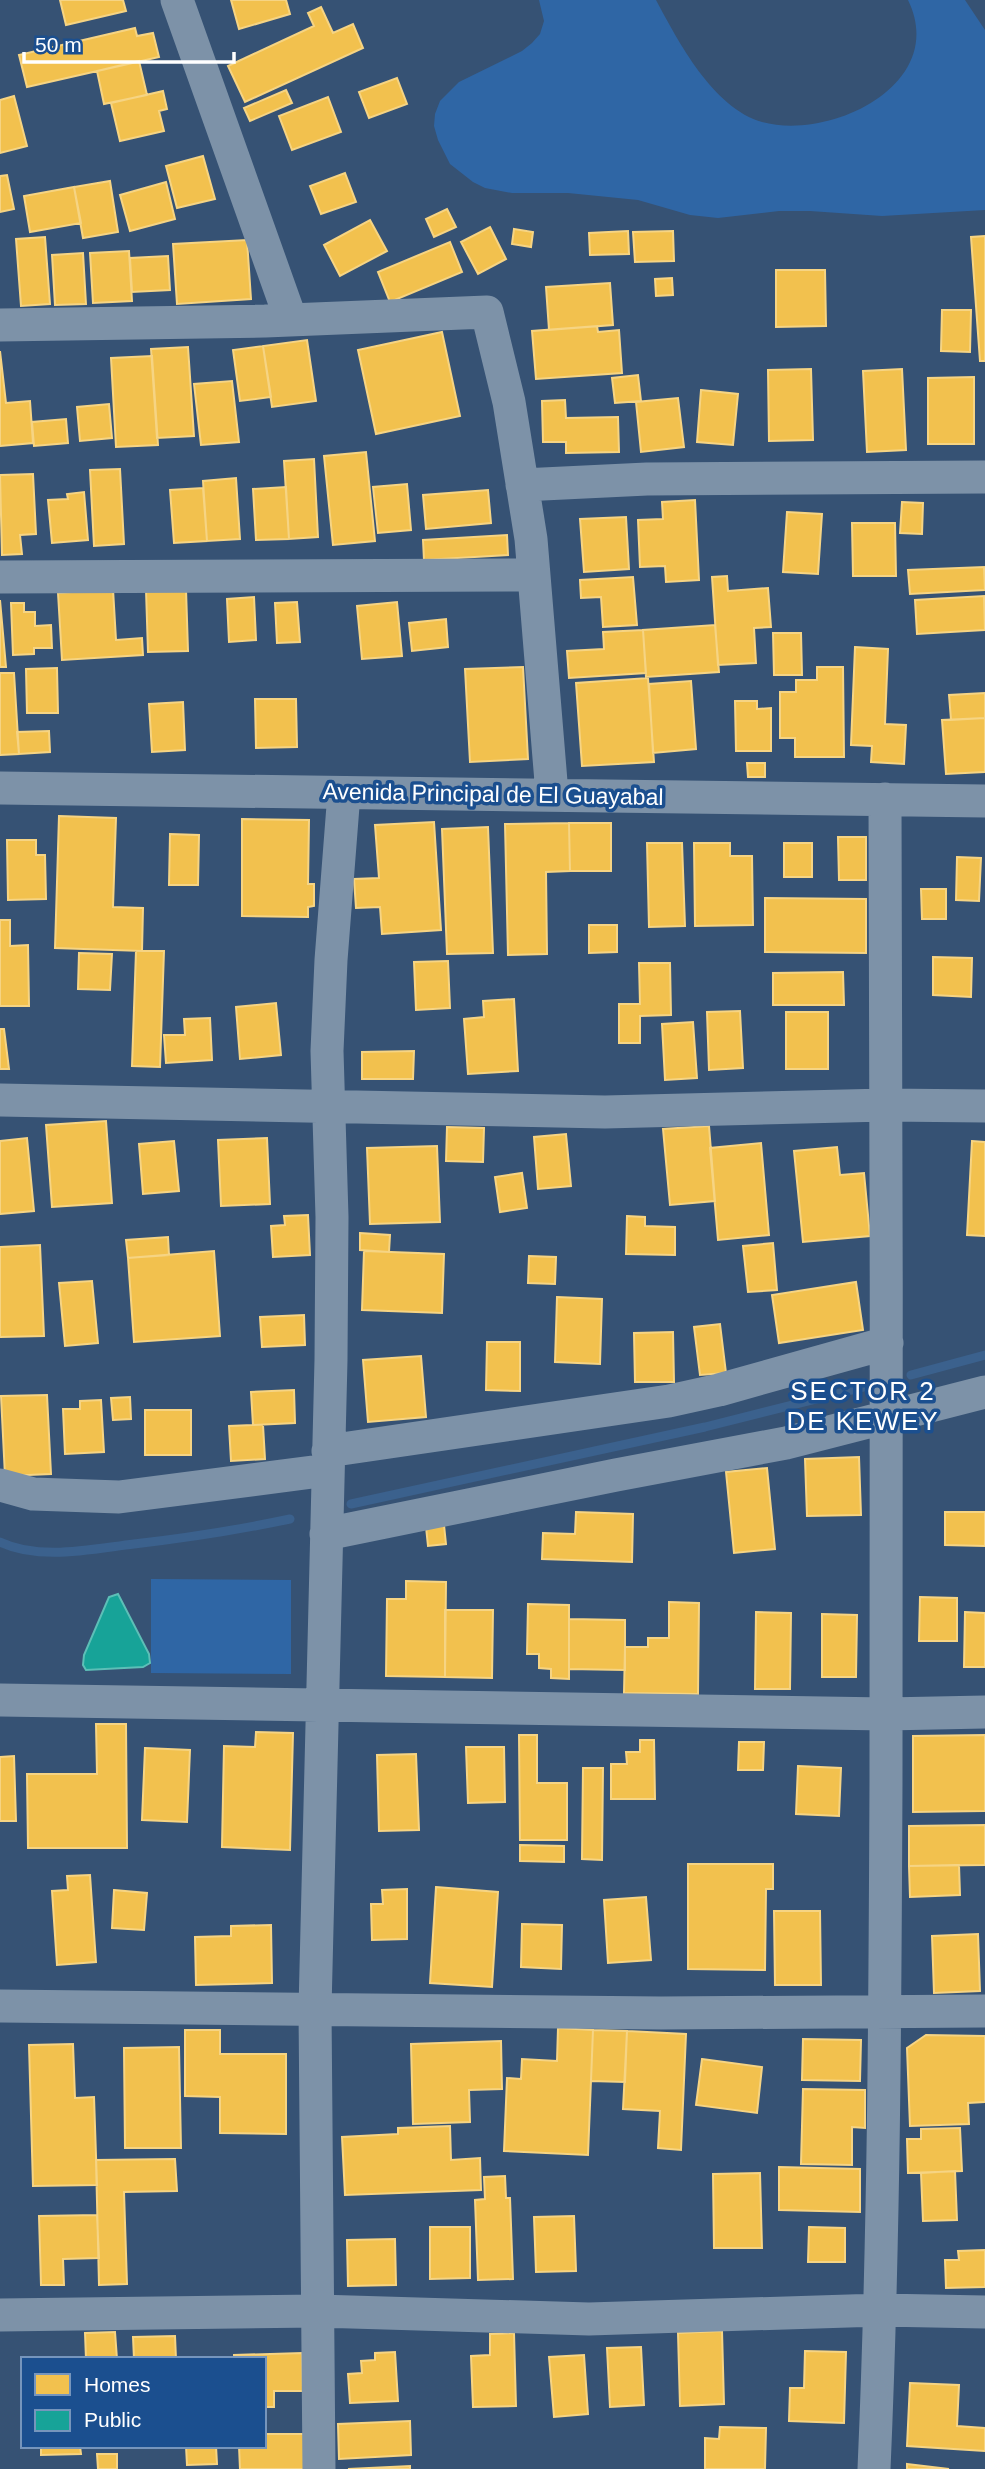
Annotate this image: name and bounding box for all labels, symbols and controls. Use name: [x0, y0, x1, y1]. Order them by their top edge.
scale bar: [24, 21, 234, 65]
text: 50 m: [35, 33, 82, 56]
street label: Avenida Principal de El Guayabal: [322, 778, 664, 810]
district label: SECTOR 2 DE KEWEY: [786, 1376, 940, 1436]
legend: [21, 2357, 266, 2448]
text: Homes: [84, 2373, 151, 2396]
text: Public: [84, 2408, 141, 2431]

